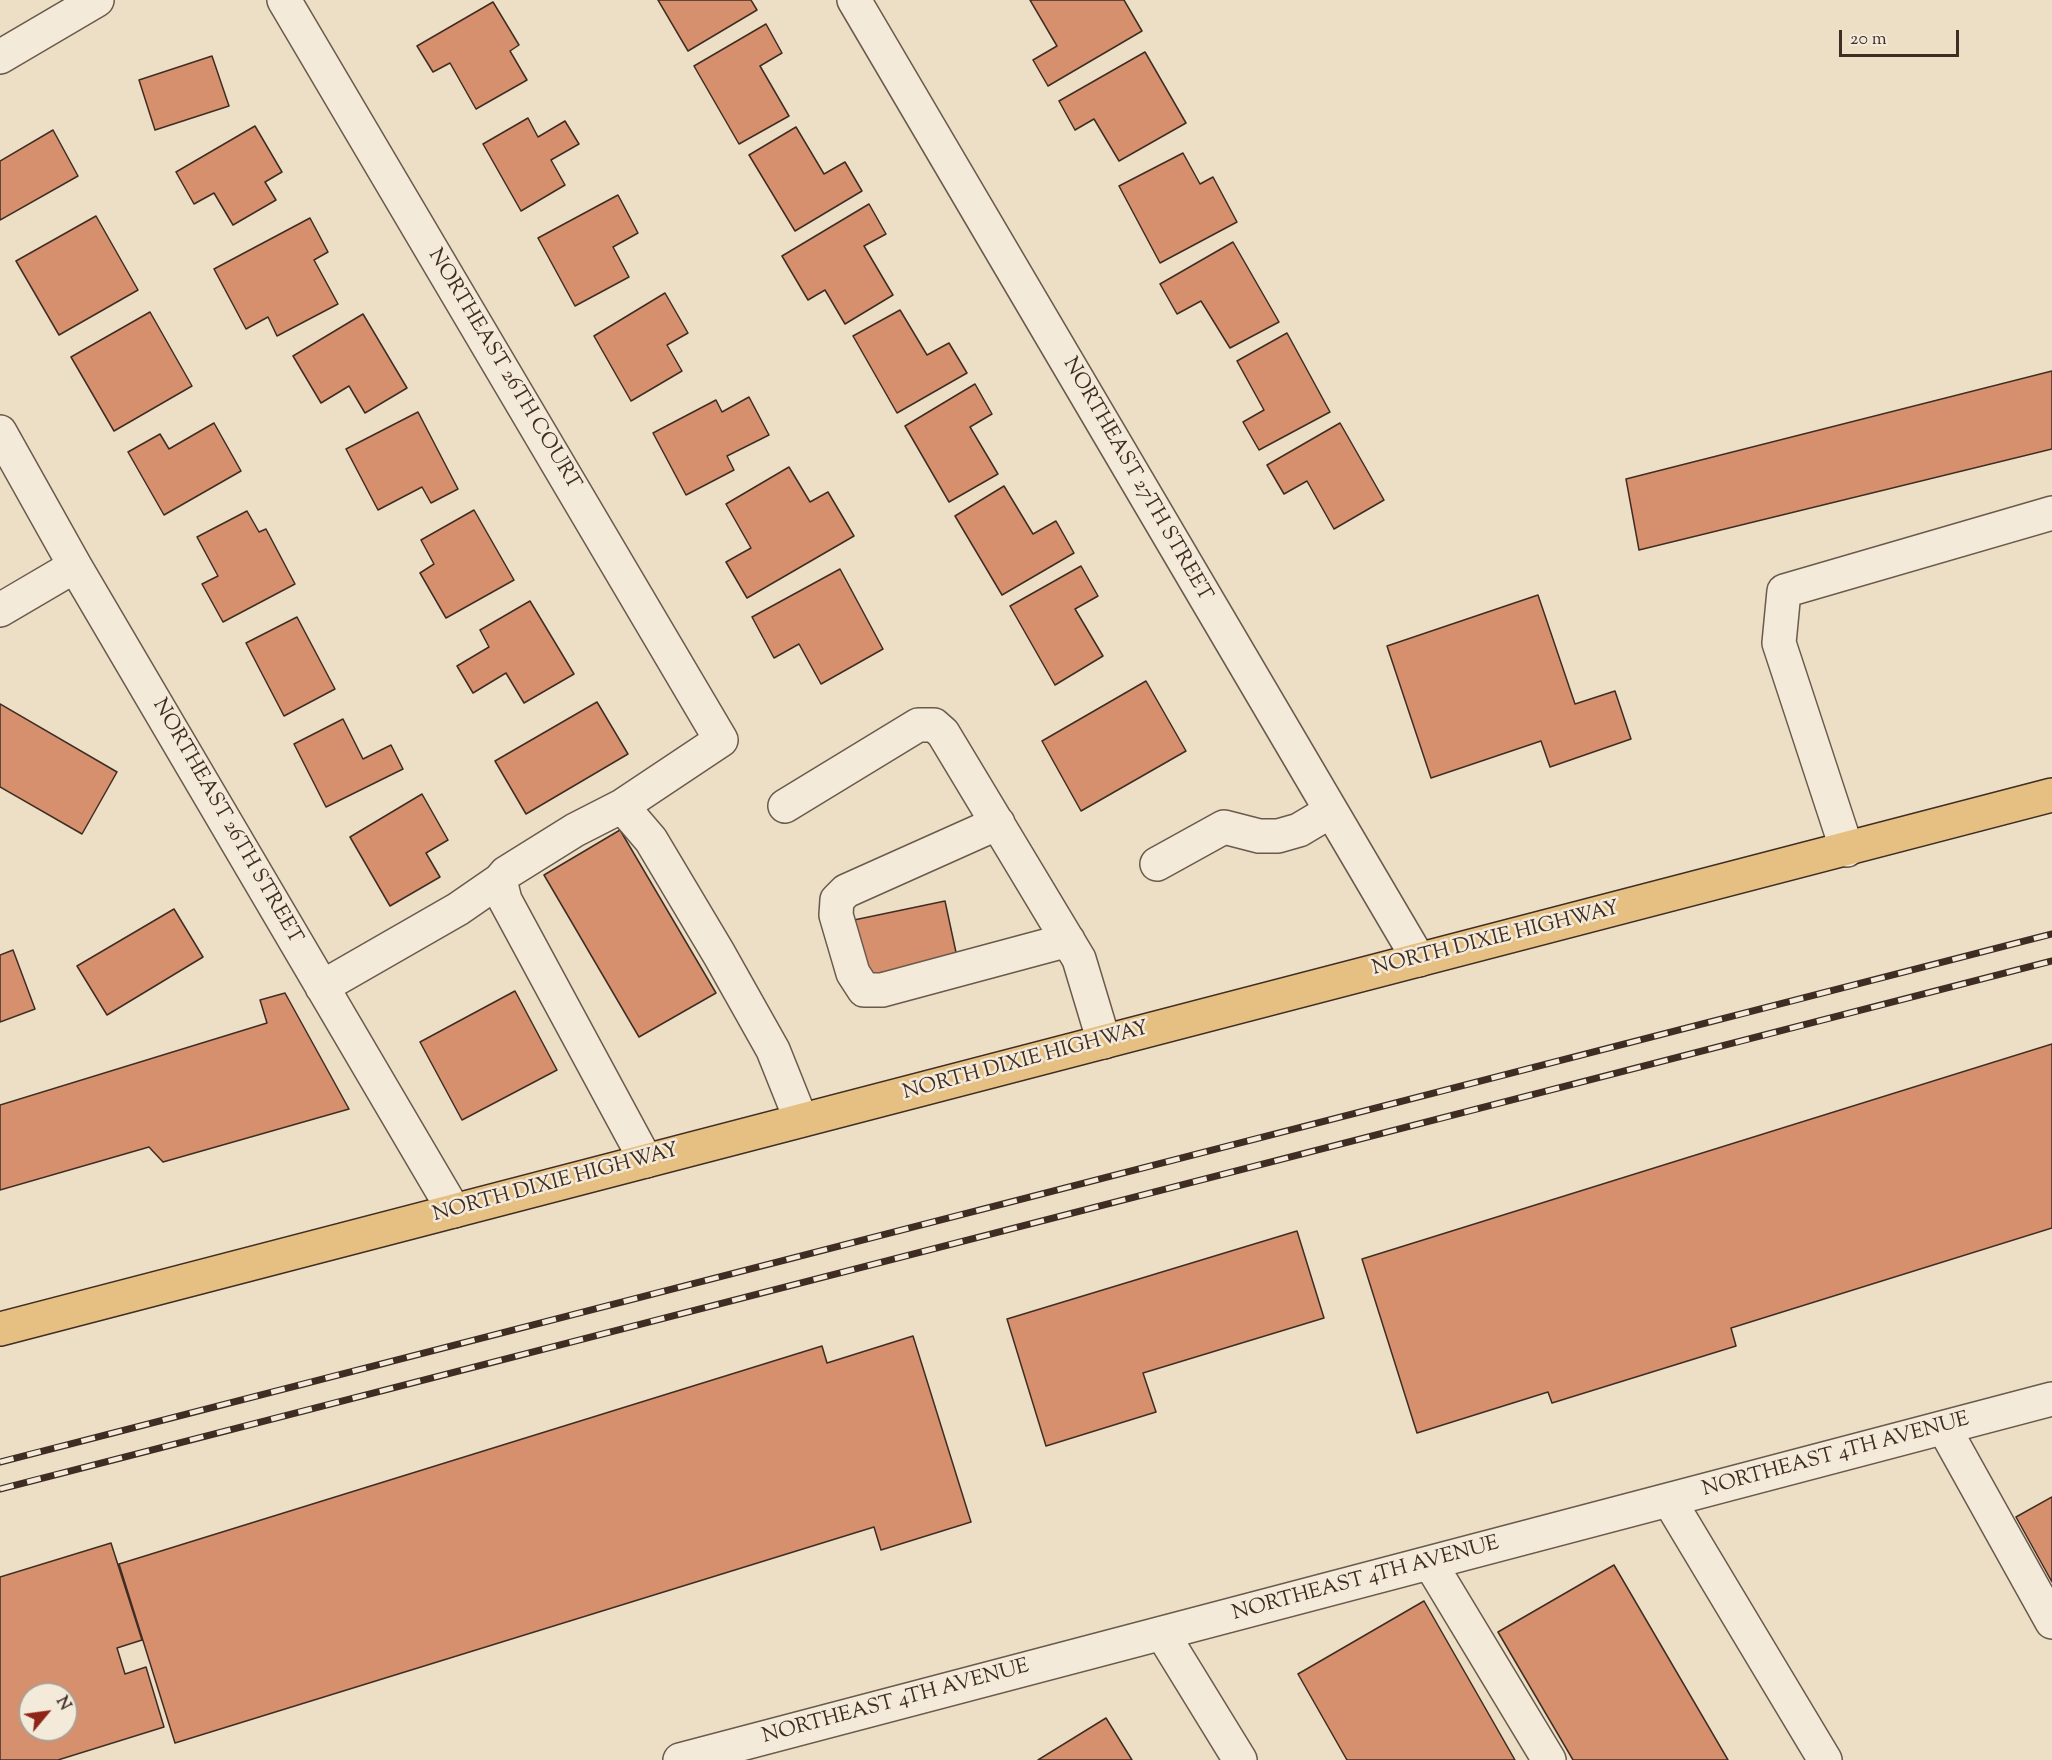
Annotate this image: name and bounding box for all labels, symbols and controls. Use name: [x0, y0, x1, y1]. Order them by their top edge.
scale bar: [1842, 18, 1962, 56]
text: 20 m: [1850, 27, 1887, 53]
street label: NORTHEAST 26TH COURT: [421, 245, 585, 495]
street label: NORTHEAST 27TH STREET: [1056, 354, 1216, 606]
street label: NORTHEAST 26TH STREET: [145, 695, 307, 949]
street label: NORTH DIXIE HIGHWAY: [1370, 897, 1622, 983]
street label: NORTH DIXIE HIGHWAY: [900, 1017, 1152, 1107]
street label: NORTH DIXIE HIGHWAY: [430, 1139, 682, 1229]
street label: NORTHEAST 4TH AVENUE: [1700, 1408, 1972, 1504]
street label: NORTHEAST 4TH AVENUE: [1230, 1532, 1502, 1628]
street label: NORTHEAST 4TH AVENUE: [760, 1655, 1032, 1751]
north arrow: [18, 1682, 78, 1742]
text: N: [49, 1693, 76, 1715]

